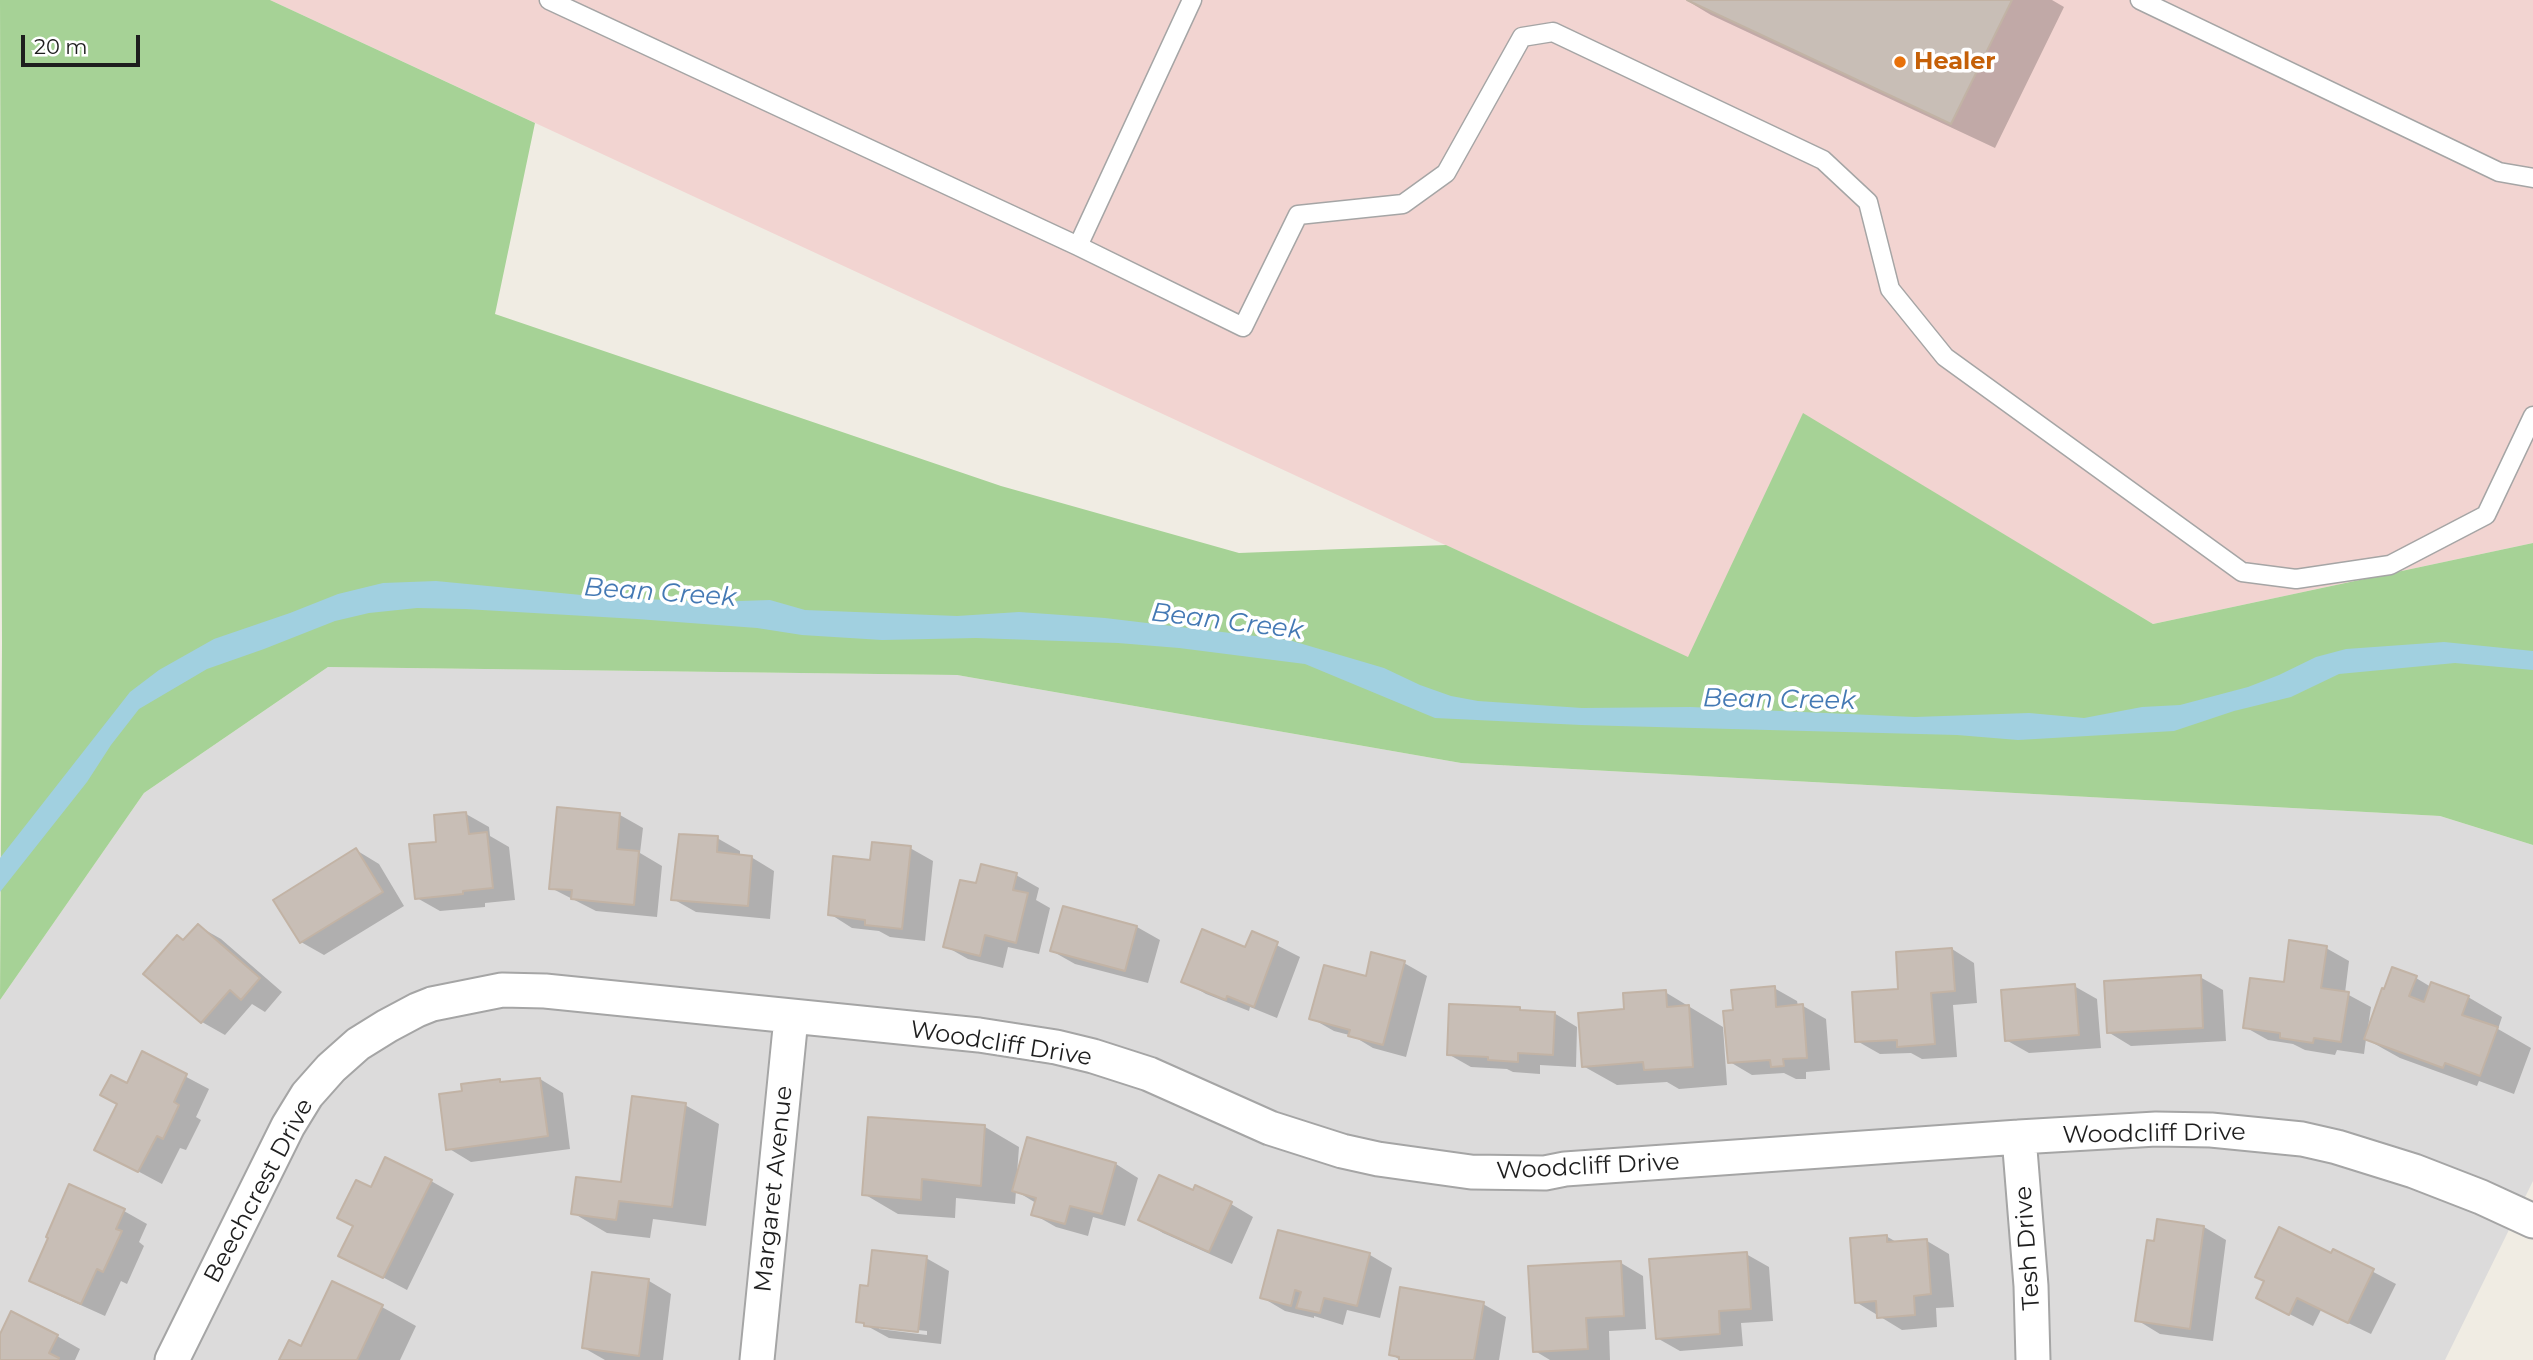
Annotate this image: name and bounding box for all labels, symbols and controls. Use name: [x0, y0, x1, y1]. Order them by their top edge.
scale bar: [24, 21, 144, 65]
text: 20 m: [34, 34, 88, 59]
place label: Healer: [1914, 48, 1996, 76]
marker: Healer: [1892, 54, 1908, 70]
water label: Bean Creek: [583, 572, 737, 614]
water label: Bean Creek: [1149, 597, 1305, 647]
water label: Bean Creek: [1702, 683, 1856, 717]
street label: Woodcliff Drive: [908, 1015, 1094, 1073]
street label: Margaret Avenue: [749, 1084, 799, 1294]
street label: Beechcrest Drive: [198, 1094, 320, 1288]
street label: Woodcliff Drive: [2062, 1118, 2246, 1150]
street label: Woodcliff Drive: [1496, 1148, 1680, 1186]
street label: Tesh Drive: [2009, 1185, 2047, 1311]

